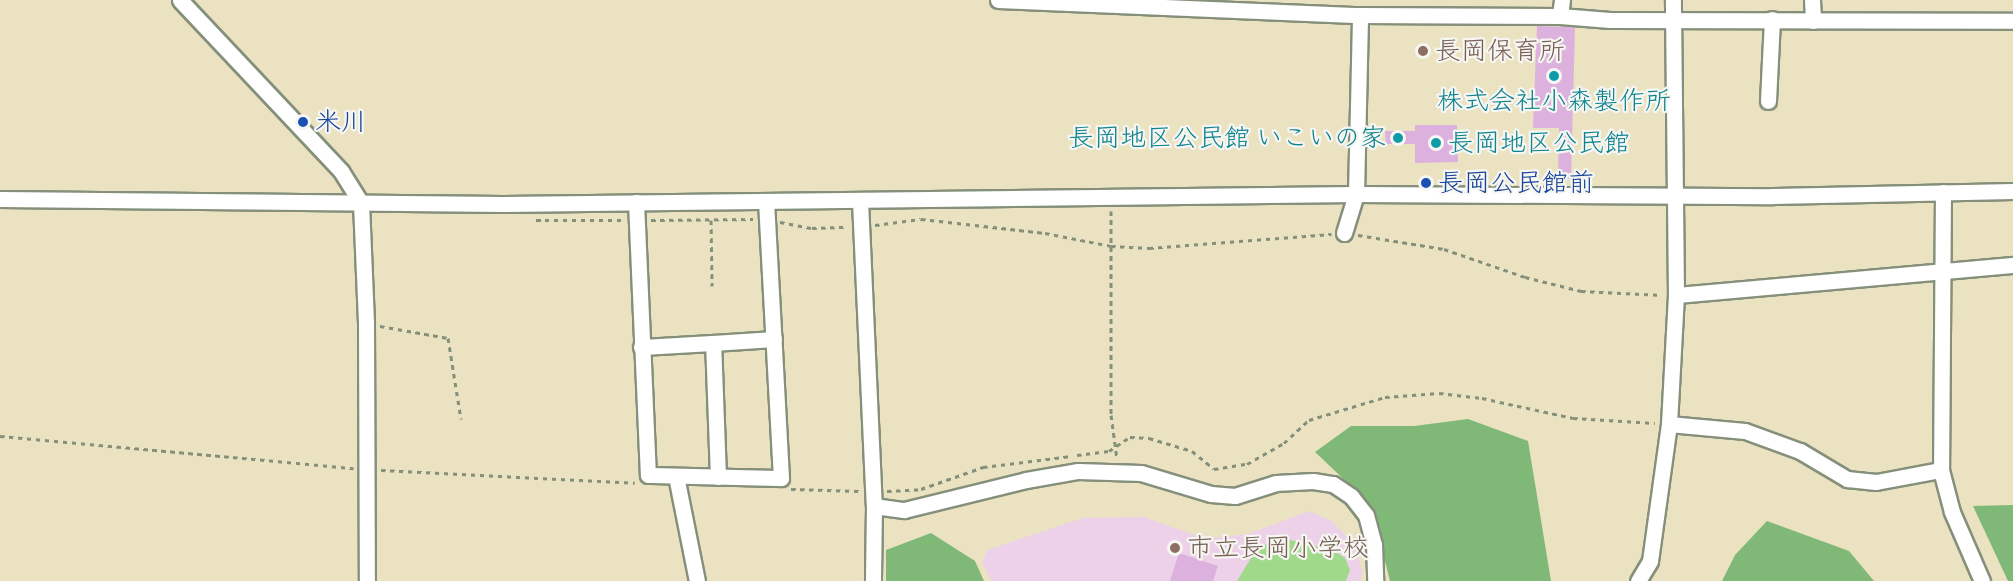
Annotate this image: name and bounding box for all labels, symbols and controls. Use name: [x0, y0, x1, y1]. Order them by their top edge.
place label: 長岡保育所: [1435, 35, 1565, 67]
marker: 長岡保育所: [1416, 44, 1430, 58]
marker: 株式会社小森製作所: [1547, 69, 1561, 83]
place label: 株式会社小森製作所: [1437, 85, 1671, 117]
place label: 米川: [315, 106, 367, 138]
marker: 米川: [296, 115, 310, 129]
place label: 長岡地区公民館 いこいの家: [1068, 122, 1386, 154]
place label: 長岡地区公民館: [1448, 127, 1630, 159]
marker: 長岡地区公民館 いこいの家: [1391, 131, 1405, 145]
marker: 長岡地区公民館: [1429, 136, 1443, 150]
place label: 長岡公民館前: [1438, 167, 1594, 199]
marker: 長岡公民館前: [1419, 176, 1433, 190]
place label: 市立長岡小学校: [1187, 532, 1369, 564]
marker: 市立長岡小学校: [1168, 541, 1182, 555]

